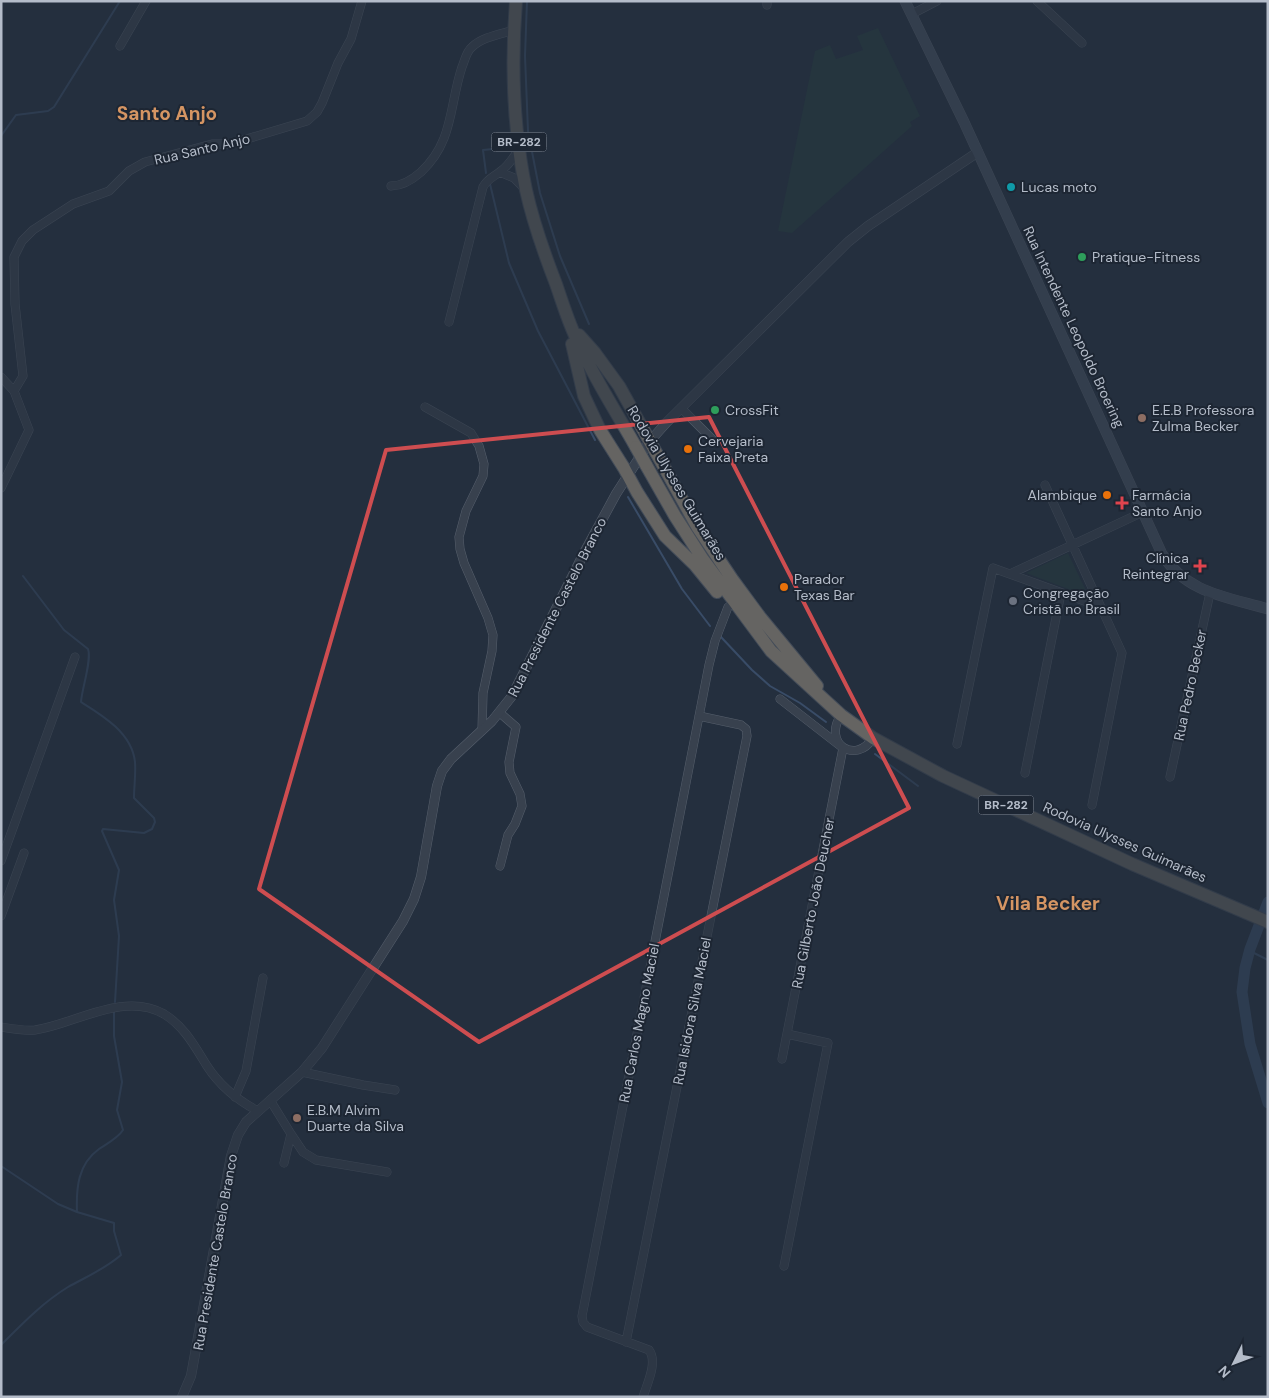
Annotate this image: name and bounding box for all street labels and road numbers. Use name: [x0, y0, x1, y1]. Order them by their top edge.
street label: Rua Santo Anjo: [152, 129, 252, 169]
road number: BR-282: [492, 132, 546, 152]
street label: Rua Intendente Leopoldo Broering: [1019, 223, 1129, 431]
street label: Rodovia Ulysses Guimarães: [624, 402, 730, 564]
street label: Rua Presidente Castelo Branco: [504, 514, 610, 700]
street label: Rua Pedro Becker: [1169, 628, 1211, 742]
road number: BR-282: [978, 796, 1034, 814]
street label: Rodovia Ulysses Guimarães: [1040, 798, 1210, 886]
street label: Rua Gilberto João Deucher: [788, 816, 838, 990]
street label: Rua Isidora Silva Maciel: [669, 936, 715, 1086]
street label: Rua Carlos Magno Maciel: [615, 942, 663, 1104]
street label: Rua Presidente Castelo Branco: [189, 1152, 241, 1352]

